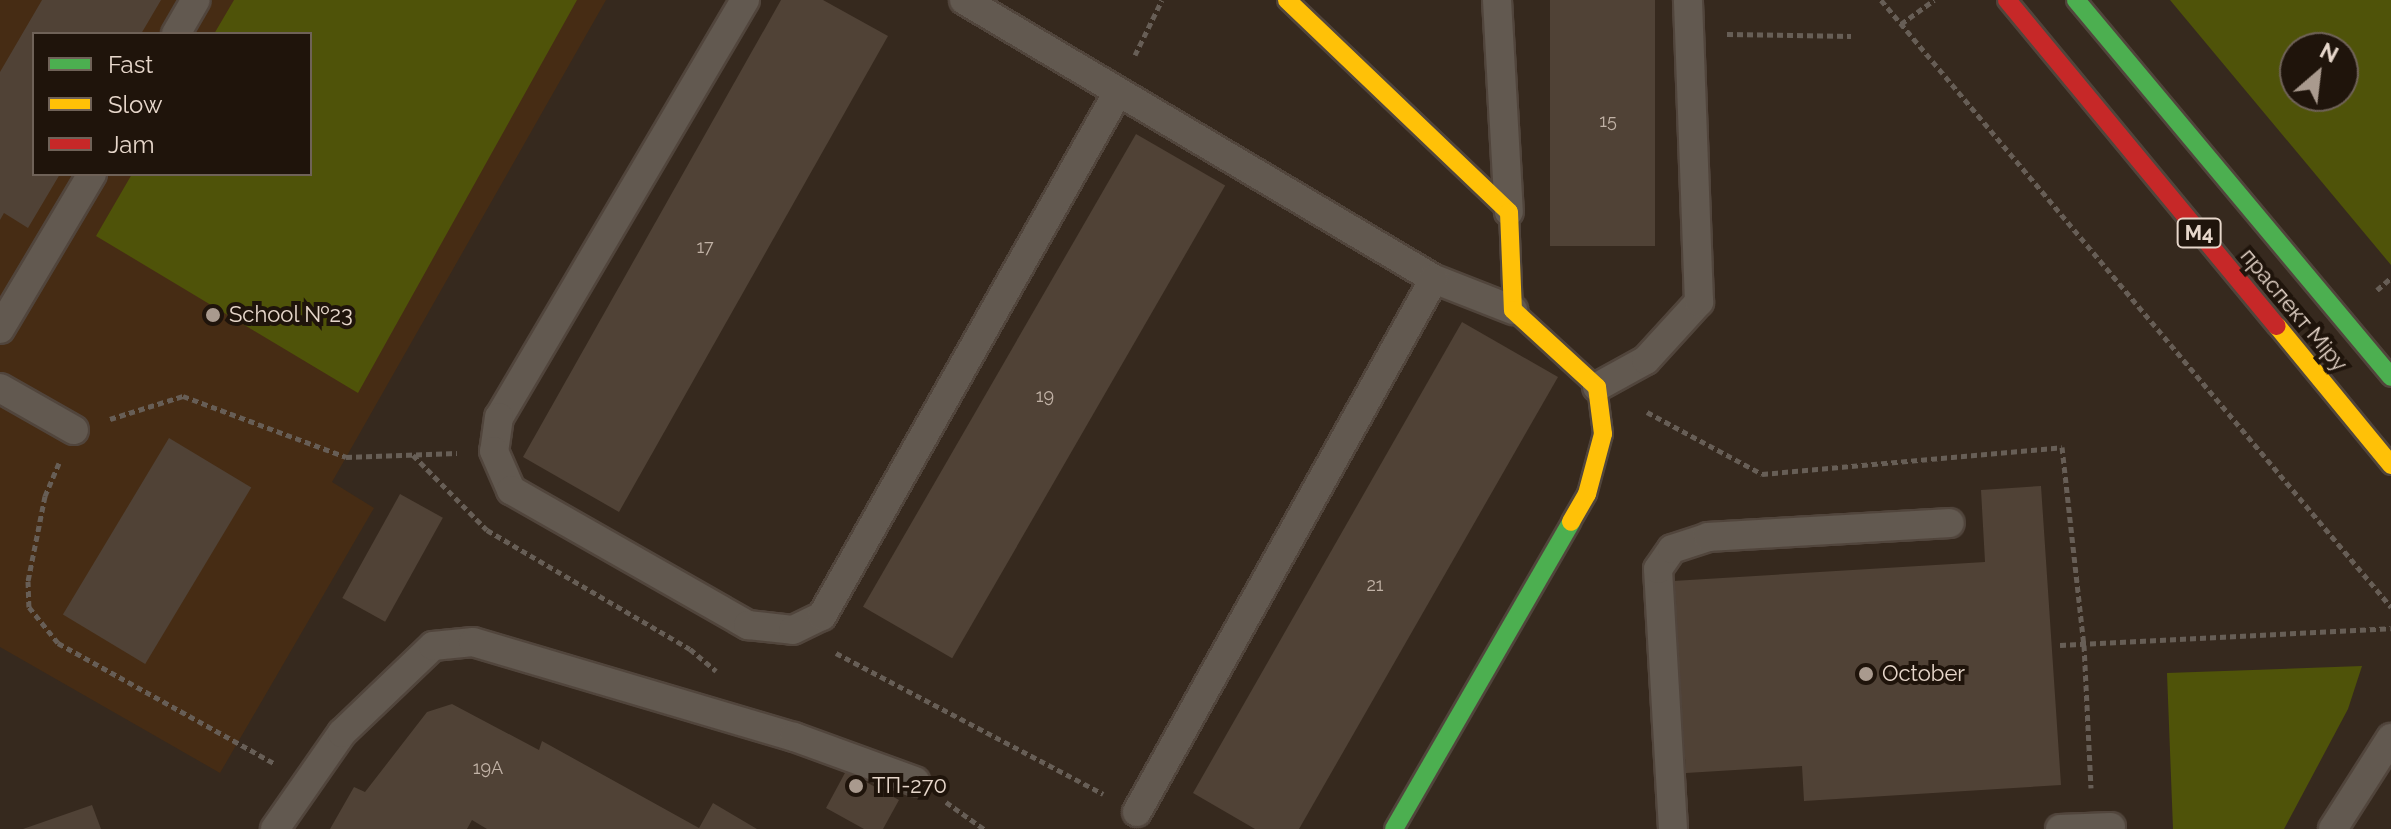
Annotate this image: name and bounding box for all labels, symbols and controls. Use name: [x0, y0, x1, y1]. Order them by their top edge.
legend: [32, 32, 312, 176]
north arrow: [2279, 32, 2359, 112]
text: N: [2316, 37, 2343, 68]
text: Fast: [108, 50, 153, 79]
text: Slow: [108, 90, 162, 119]
house number: 15: [1599, 110, 1617, 132]
text: Jam: [108, 130, 154, 159]
road number: М4: [2175, 217, 2223, 249]
house number: 17: [696, 236, 714, 258]
street label: праспект Міру: [2235, 243, 2353, 377]
place label: School №23: [229, 302, 353, 328]
marker: School №23: [204, 306, 222, 324]
house number: 19: [1036, 385, 1054, 407]
house number: 21: [1366, 574, 1384, 596]
place label: October: [1882, 661, 1965, 687]
marker: October: [1857, 665, 1875, 683]
house number: 19А: [473, 757, 503, 779]
place label: ТП-270: [872, 773, 947, 799]
marker: ТП-270: [847, 777, 865, 795]

